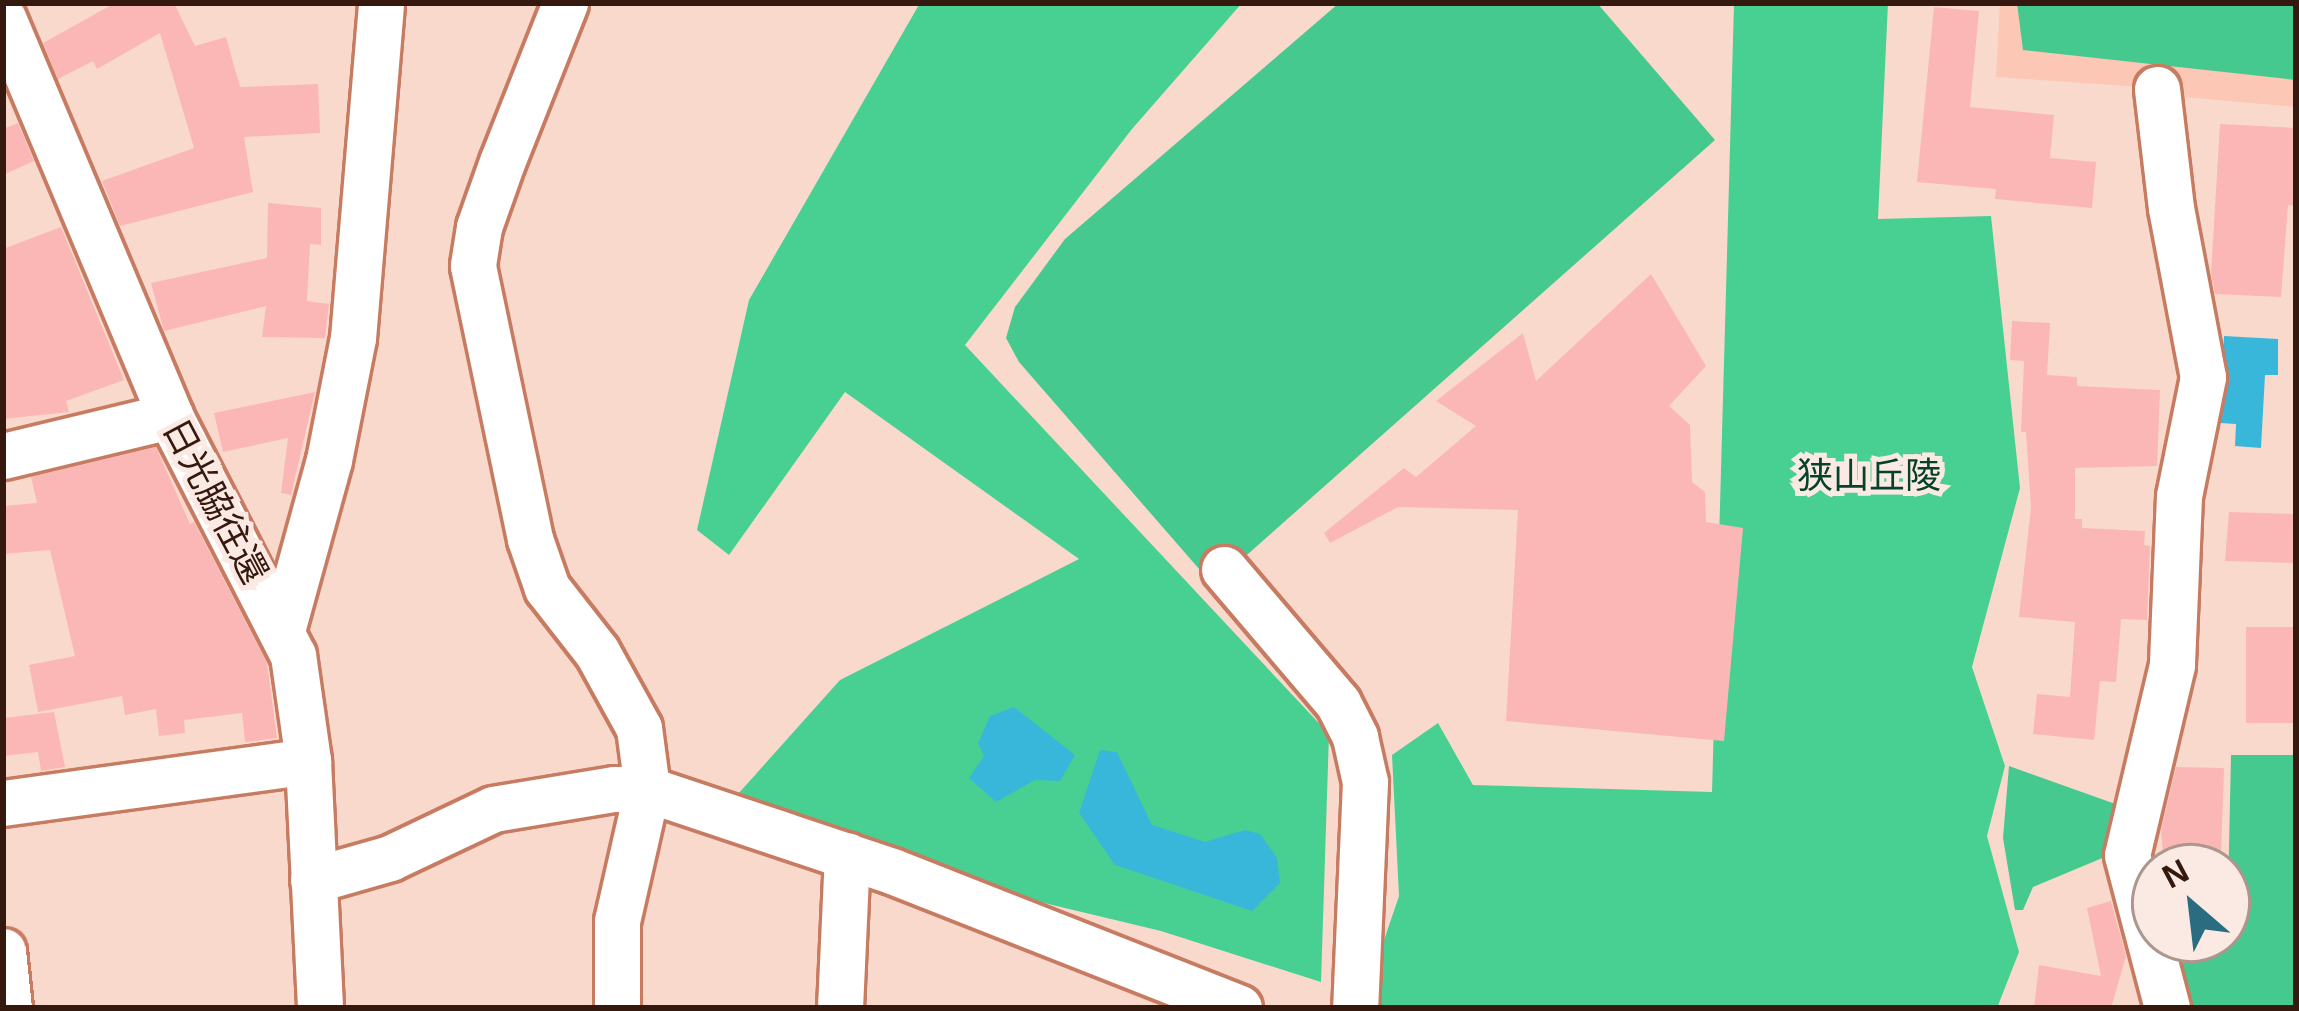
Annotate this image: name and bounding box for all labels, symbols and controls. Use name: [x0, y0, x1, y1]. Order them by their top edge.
street label: 日光脇往還: [154, 411, 276, 591]
park label: 狭山丘陵: [1797, 454, 1941, 498]
north arrow: [2131, 843, 2251, 963]
text: N: [2156, 851, 2194, 895]

